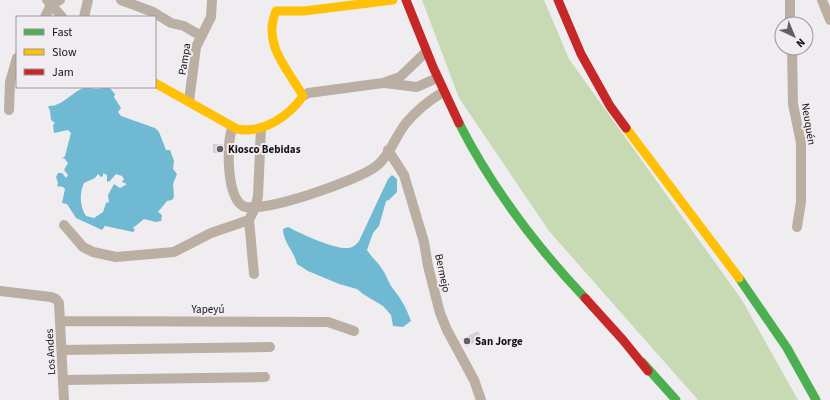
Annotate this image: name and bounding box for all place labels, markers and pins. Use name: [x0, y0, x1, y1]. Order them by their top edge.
place label: Kiosco Bebidas: [228, 142, 301, 157]
marker: Kiosco Bebidas: [215, 144, 225, 154]
place label: San Jorge: [475, 334, 523, 349]
marker: San Jorge: [462, 336, 472, 346]

